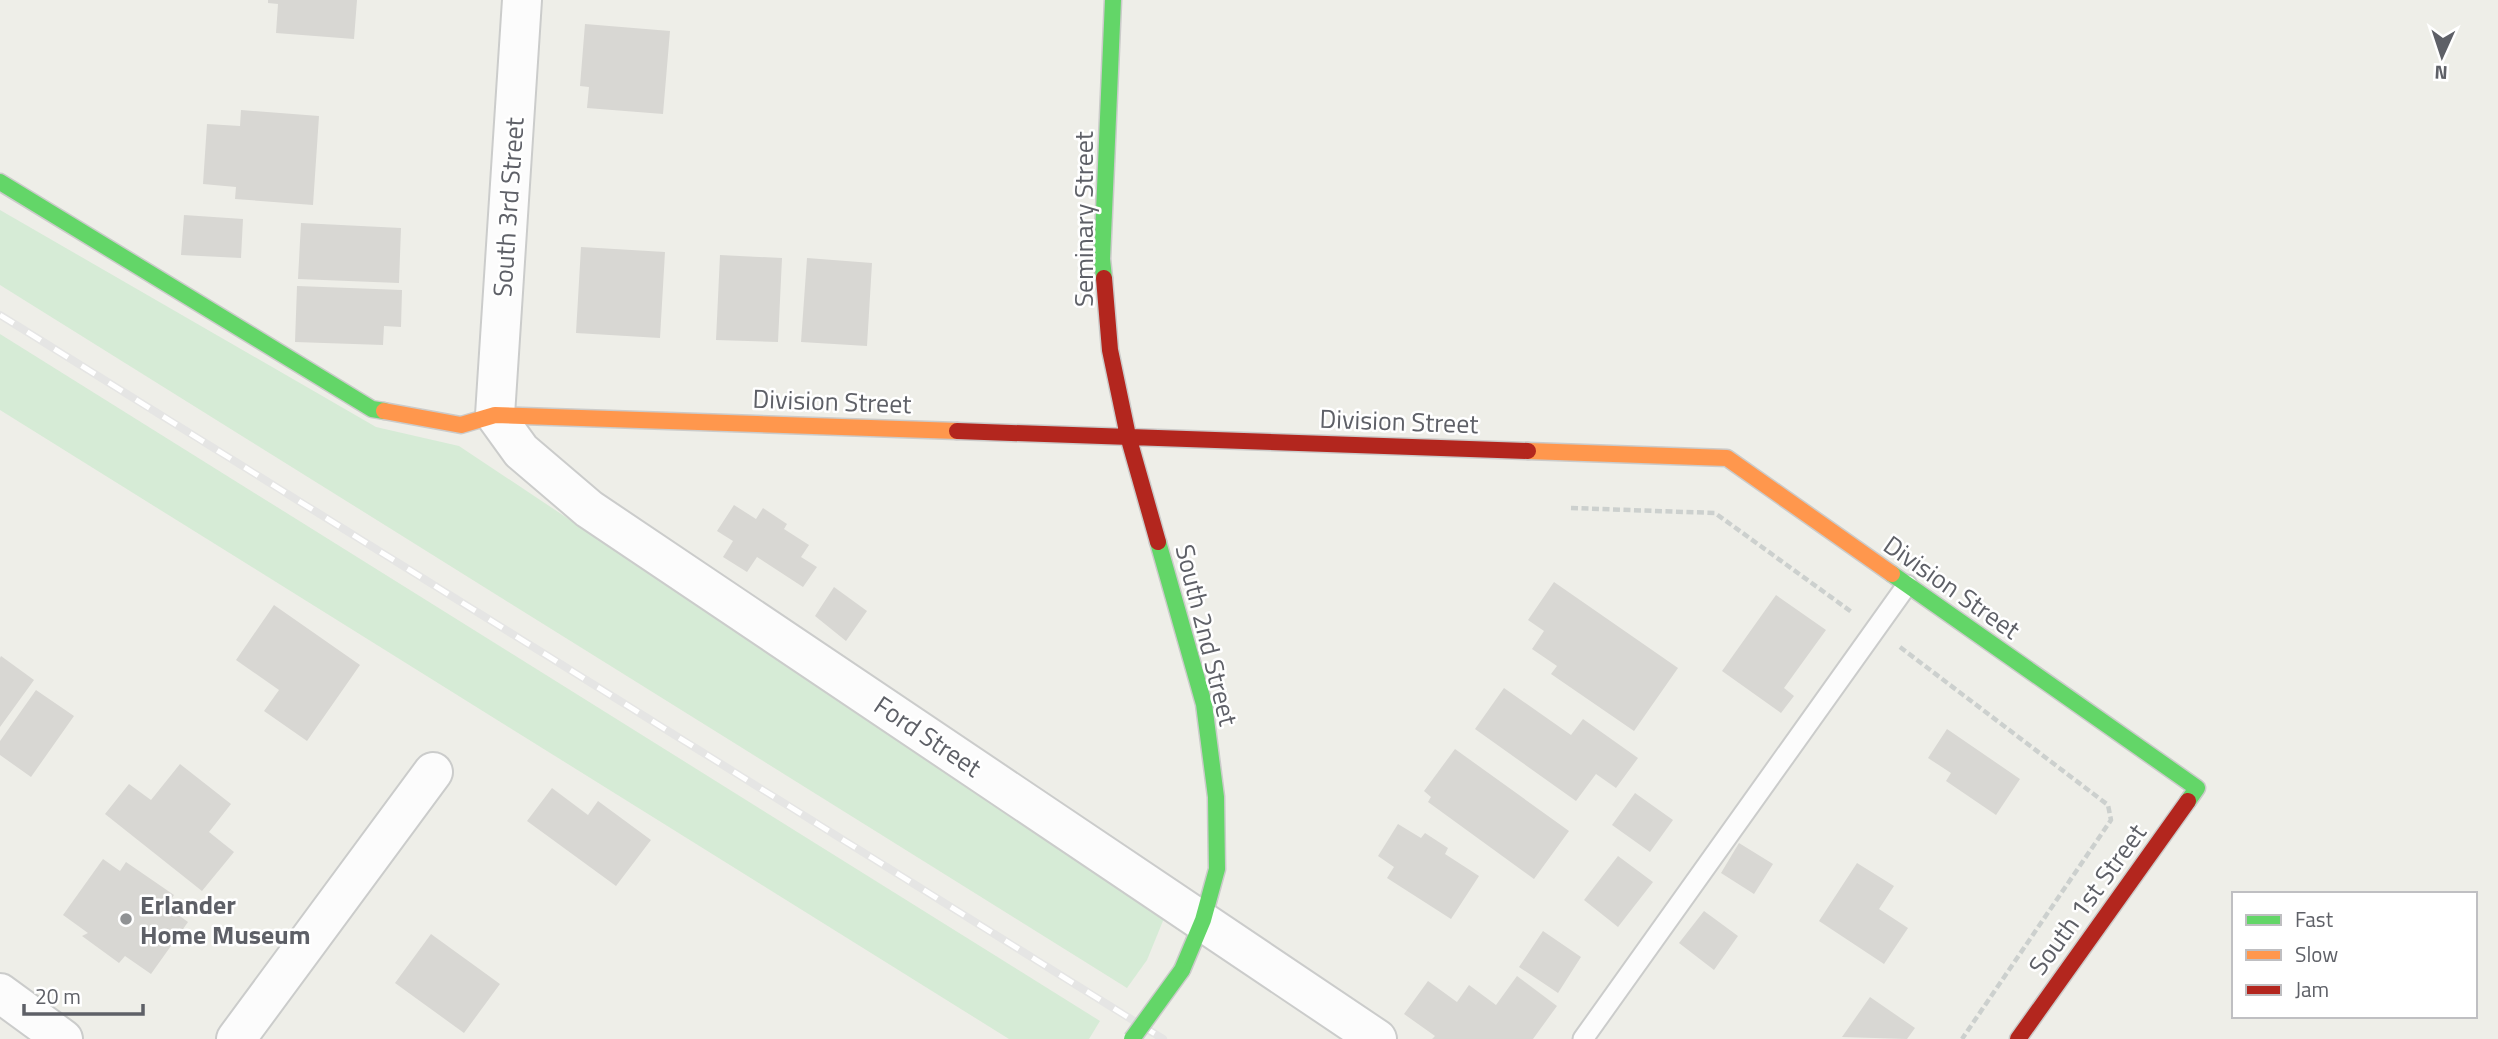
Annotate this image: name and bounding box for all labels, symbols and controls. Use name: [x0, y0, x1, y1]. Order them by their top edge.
north arrow: [2407, 21, 2477, 91]
text: N: [2434, 59, 2448, 88]
street label: South 3rd Street: [482, 116, 534, 298]
street label: Seminary Street: [1064, 131, 1103, 307]
street label: Division Street: [752, 379, 912, 423]
street label: Division Street: [1319, 399, 1479, 443]
street label: Division Street: [1876, 525, 2028, 649]
street label: South 2nd Street: [1166, 540, 1248, 730]
street label: Ford Street: [866, 686, 990, 786]
street label: South 1st Street: [2019, 815, 2155, 983]
place label: Erlander Home Museum: [140, 885, 310, 954]
legend: [2232, 892, 2477, 1018]
text: Fast: [2295, 903, 2334, 935]
marker: Erlander Home Museum: [118, 911, 134, 927]
text: Slow: [2295, 938, 2338, 970]
scale bar: [24, 972, 144, 1016]
text: Jam: [2295, 973, 2329, 1005]
text: 20 m: [35, 980, 81, 1012]

